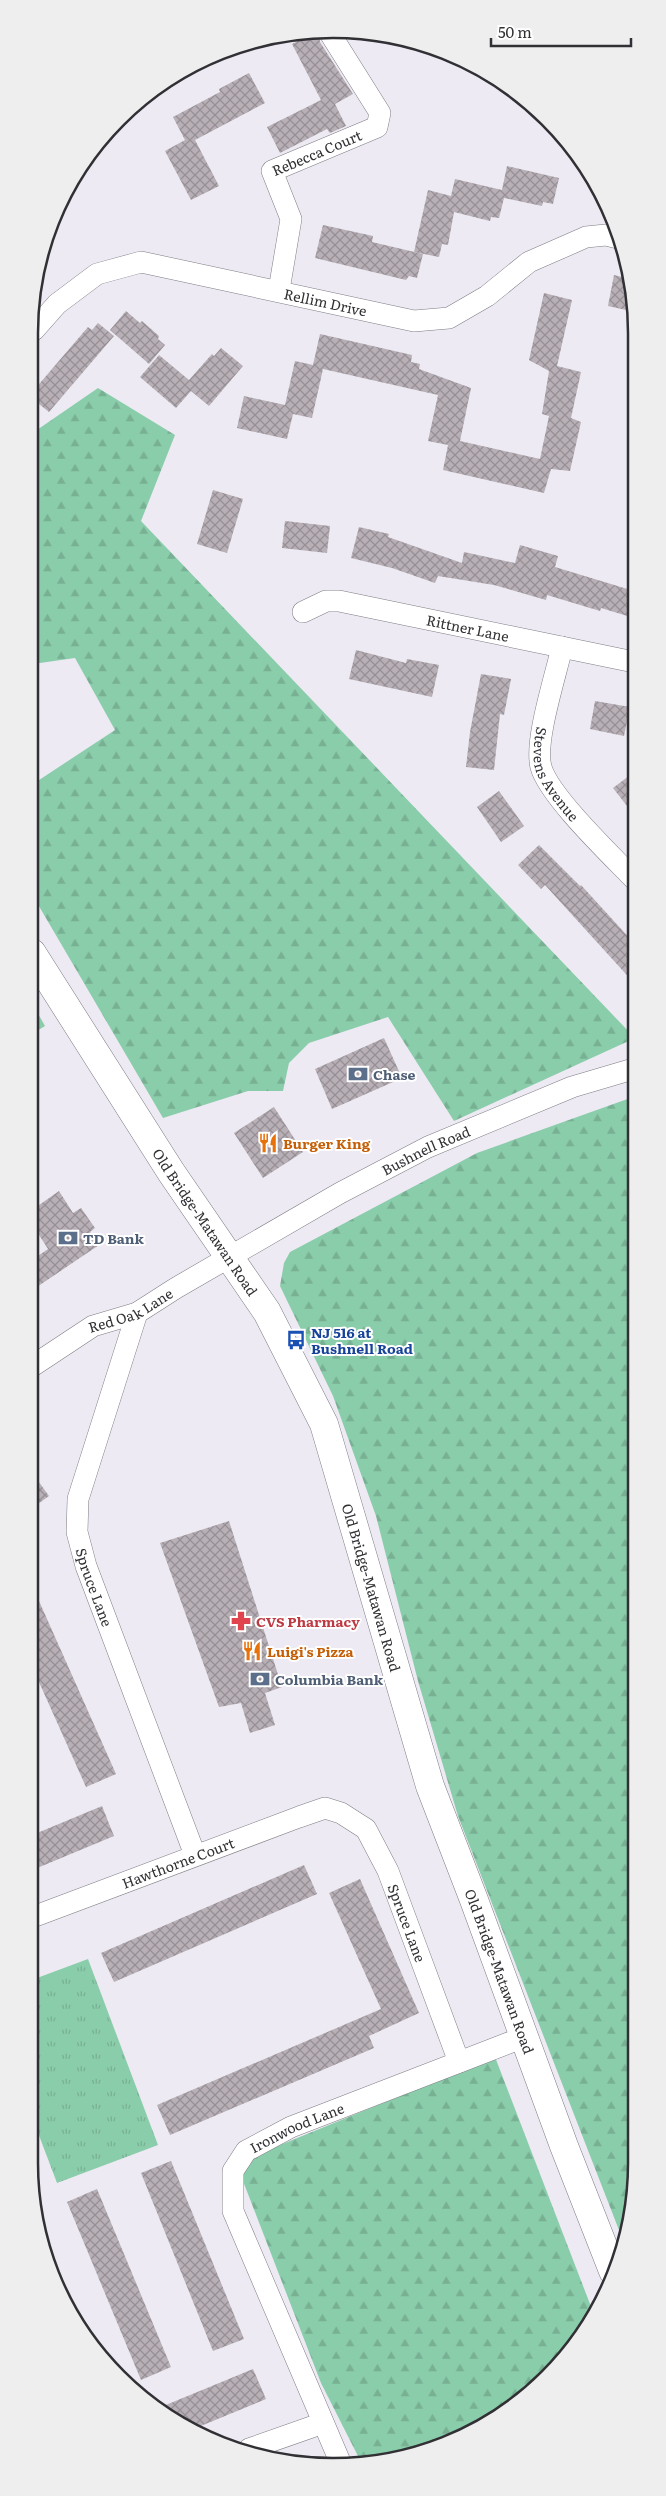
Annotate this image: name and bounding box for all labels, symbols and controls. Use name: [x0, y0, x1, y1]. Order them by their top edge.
scale bar: [491, 15, 631, 47]
text: 50 m: [498, 20, 532, 43]
street label: Rebecca Court: [269, 124, 365, 180]
street label: Rellim Drive: [282, 283, 369, 321]
street label: Rittner Lane: [425, 609, 511, 646]
street label: Stevens Avenue: [530, 725, 584, 825]
bank icon: Chase: [347, 1063, 369, 1085]
place label: Chase: [373, 1064, 416, 1084]
street label: Bushnell Road: [378, 1120, 473, 1180]
restaurant icon: Burger King: [257, 1132, 279, 1154]
place label: Burger King: [283, 1133, 371, 1153]
street label: Old Bridge-Matawan Road: [148, 1144, 263, 1300]
bank icon: TD Bank: [57, 1227, 79, 1249]
place label: TD Bank: [83, 1228, 144, 1248]
street label: Red Oak Lane: [86, 1283, 176, 1337]
place label: NJ 516 at Bushnell Road: [311, 1322, 413, 1358]
bus stop icon: NJ 516 at Bushnell Road: [285, 1329, 307, 1351]
street label: Old Bridge-Matawan Road: [338, 1501, 406, 1674]
street label: Spruce Lane: [72, 1546, 118, 1629]
pharmacy icon: CVS Pharmacy: [230, 1610, 252, 1632]
place label: CVS Pharmacy: [256, 1611, 360, 1631]
restaurant icon: Luigi's Pizza: [241, 1640, 263, 1662]
place label: Luigi's Pizza: [267, 1641, 355, 1661]
bank icon: Columbia Bank: [249, 1668, 271, 1690]
place label: Columbia Bank: [275, 1669, 384, 1689]
street label: Hawthorne Court: [119, 1832, 237, 1893]
street label: Spruce Lane: [384, 1881, 431, 1965]
street label: Old Bridge-Matawan Road: [461, 1886, 540, 2057]
street label: Ironwood Lane: [246, 2098, 347, 2157]

